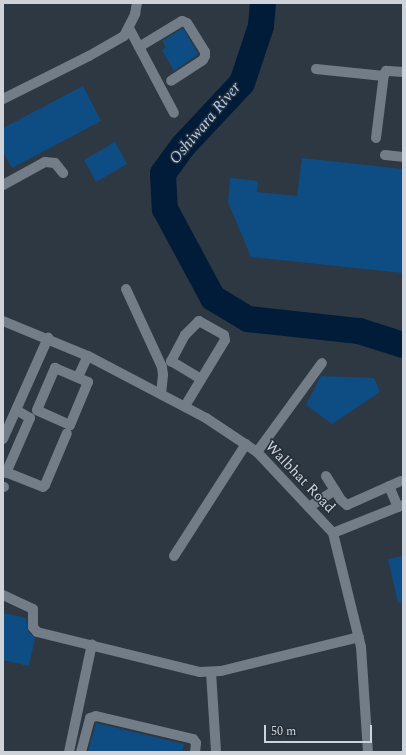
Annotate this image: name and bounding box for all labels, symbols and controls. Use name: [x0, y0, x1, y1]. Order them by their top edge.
water label: Oshiwara River: [165, 78, 245, 168]
street label: Walbhat Road: [261, 437, 339, 517]
scale bar: [266, 717, 374, 743]
text: 50 m: [271, 722, 296, 741]

